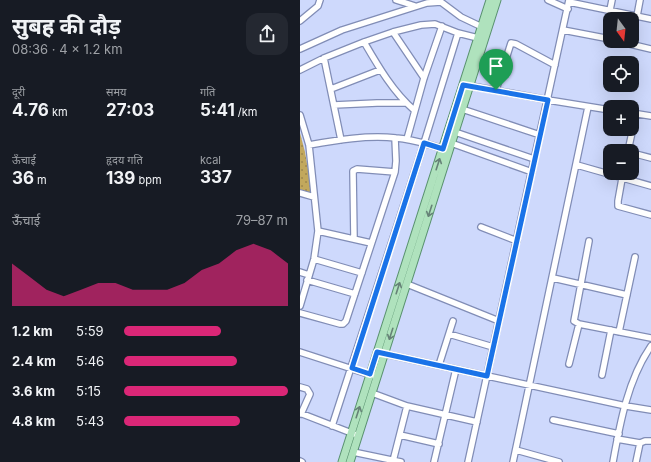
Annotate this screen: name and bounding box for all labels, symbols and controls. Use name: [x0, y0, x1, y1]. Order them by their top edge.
north arrow: [603, 12, 639, 48]
map controls: [603, 12, 639, 180]
text: सुबह की दौड़: [12, 13, 121, 39]
button: share: [246, 13, 288, 55]
text: 08:36 · 4 × 1.2 km: [12, 41, 123, 57]
pin: [479, 49, 513, 90]
icon: arrive: [485, 55, 507, 77]
button: locate: [603, 56, 639, 92]
text: दूरी: [12, 85, 25, 99]
text: समय: [106, 85, 126, 99]
text: गति: [200, 85, 215, 99]
text: 4.76: [12, 100, 49, 120]
text: 27:03: [106, 100, 154, 120]
text: 5:41: [200, 100, 235, 120]
button: +: [603, 100, 639, 136]
text: km: [49, 105, 68, 119]
text: /km: [235, 105, 257, 119]
button: −: [603, 144, 639, 180]
text: ऊँचाई: [12, 153, 36, 167]
text: हृदय गति: [106, 153, 143, 167]
text: kcal: [200, 153, 221, 167]
one-way arrow: [435, 158, 442, 171]
text: 337: [200, 167, 232, 187]
text: 36: [12, 168, 34, 188]
text: 139: [106, 168, 135, 188]
text: m: [34, 173, 47, 187]
text: bpm: [135, 173, 162, 187]
one-way arrow: [426, 204, 433, 217]
text: ऊँचाई: [12, 212, 40, 228]
text: 79–87 m: [236, 212, 288, 228]
one-way arrow: [395, 281, 402, 294]
text: 1.2 km: [12, 323, 53, 339]
text: 5:59: [76, 323, 104, 339]
one-way arrow: [386, 328, 394, 340]
text: 2.4 km: [12, 353, 56, 369]
text: 5:46: [76, 353, 104, 369]
text: 3.6 km: [12, 383, 55, 399]
text: 5:15: [76, 383, 101, 399]
one-way arrow: [355, 405, 362, 418]
text: 4.8 km: [12, 413, 55, 429]
text: 5:43: [76, 413, 104, 429]

